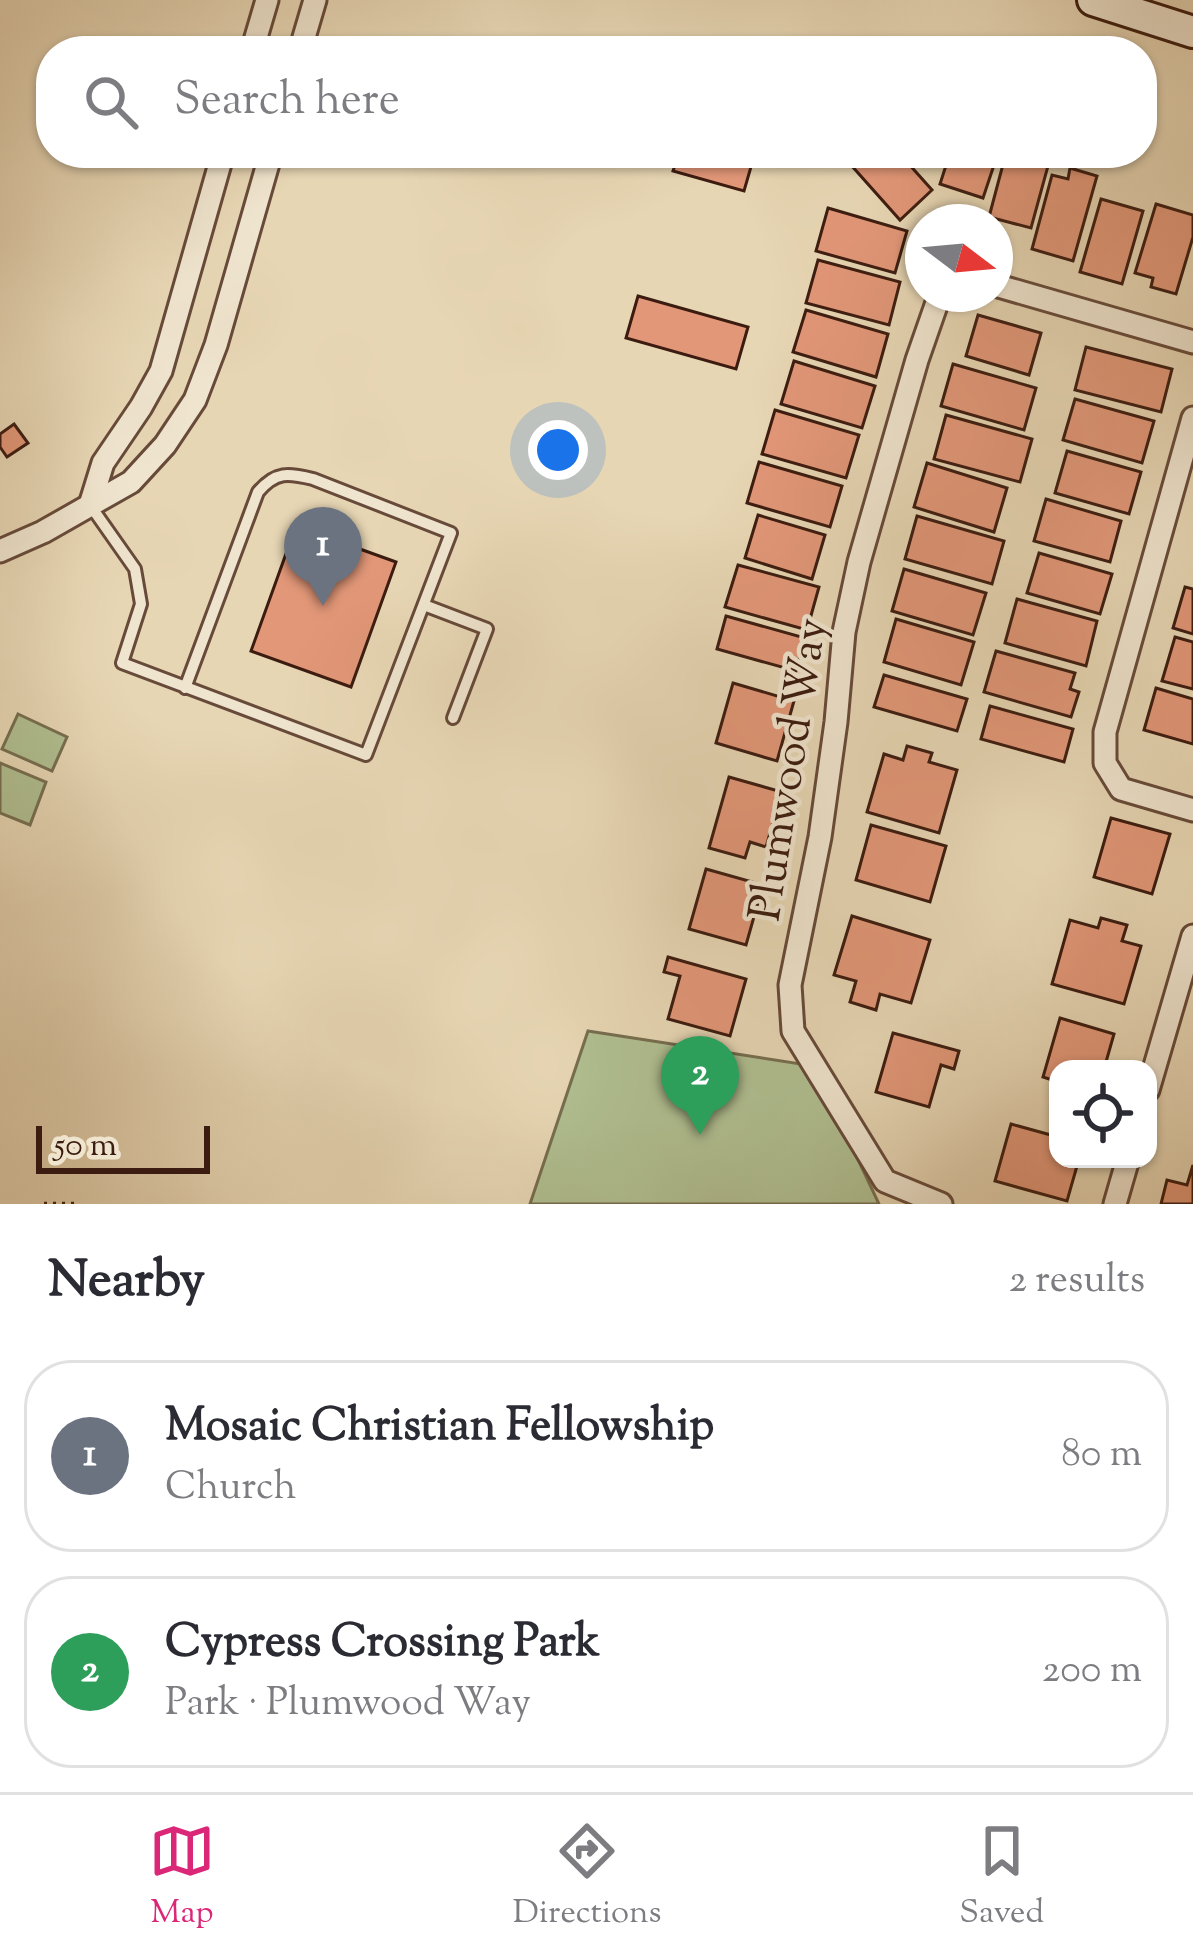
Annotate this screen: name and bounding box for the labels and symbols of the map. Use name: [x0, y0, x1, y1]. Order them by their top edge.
north arrow: [905, 204, 1013, 312]
your location: [528, 420, 588, 480]
pin: 1: [284, 507, 362, 606]
street label: Plumwood Way: [735, 614, 847, 926]
pin: 2: [661, 1036, 739, 1135]
scale bar: [36, 1120, 210, 1173]

